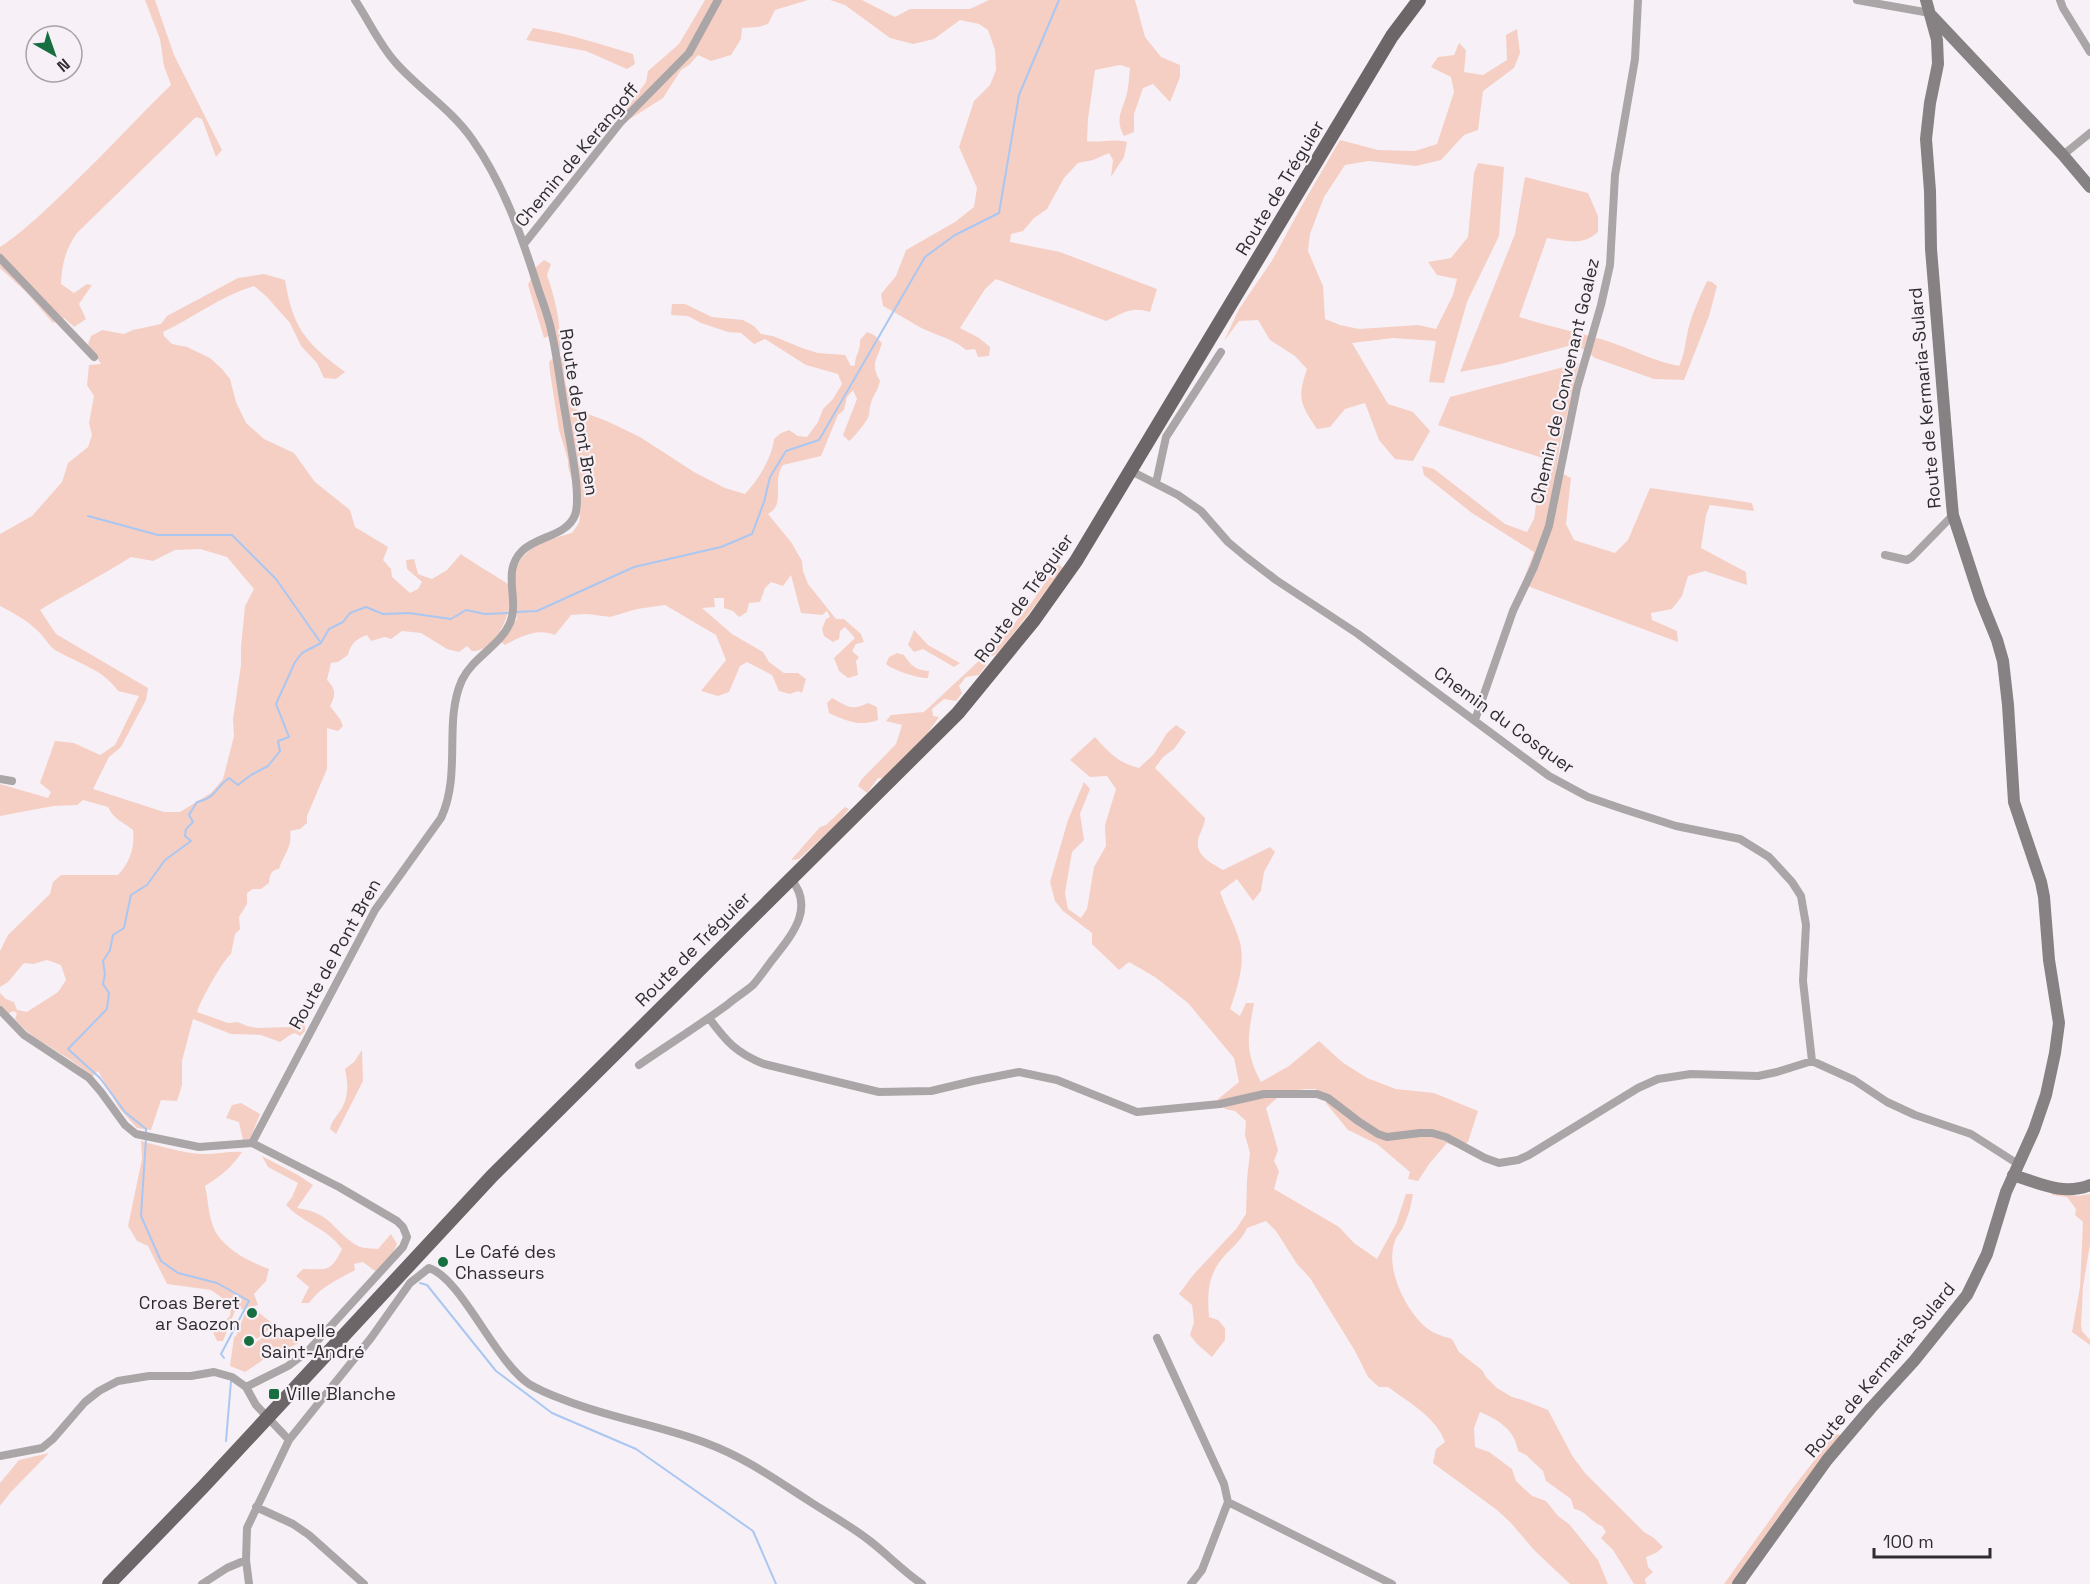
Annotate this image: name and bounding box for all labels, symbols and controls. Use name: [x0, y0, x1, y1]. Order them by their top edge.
north arrow: [24, 24, 84, 84]
text: N: [52, 54, 74, 77]
street label: Chemin de Kerangoff: [510, 78, 644, 231]
street label: Route de Tréguier: [1230, 116, 1329, 260]
street label: Chemin de Convenant Goalez: [1525, 256, 1604, 506]
street label: Route de Kermaria-Sulard: [1903, 286, 1946, 510]
street label: Route de Pont Bren: [555, 327, 604, 497]
street label: Route de Tréguier: [969, 529, 1078, 667]
street label: Chemin du Cosquer: [1429, 661, 1579, 778]
street label: Route de Pont Bren: [284, 874, 386, 1033]
street label: Route de Tréguier: [630, 886, 755, 1011]
place label: Le Café des Chasseurs: [455, 1240, 556, 1284]
marker: Le Café des Chasseurs: [436, 1255, 450, 1269]
street label: Route de Kermaria-Sulard: [1799, 1277, 1960, 1462]
place label: Croas Beret ar Saozon: [139, 1291, 240, 1335]
marker: Croas Beret ar Saozon: [245, 1306, 259, 1320]
place label: Chapelle Saint-André: [261, 1319, 365, 1363]
marker: Chapelle Saint-André: [242, 1334, 256, 1348]
place label: Ville Blanche: [286, 1382, 396, 1405]
marker: Ville Blanche: [267, 1387, 281, 1401]
scale bar: [1874, 1521, 1990, 1559]
text: 100 m: [1883, 1530, 1934, 1553]

